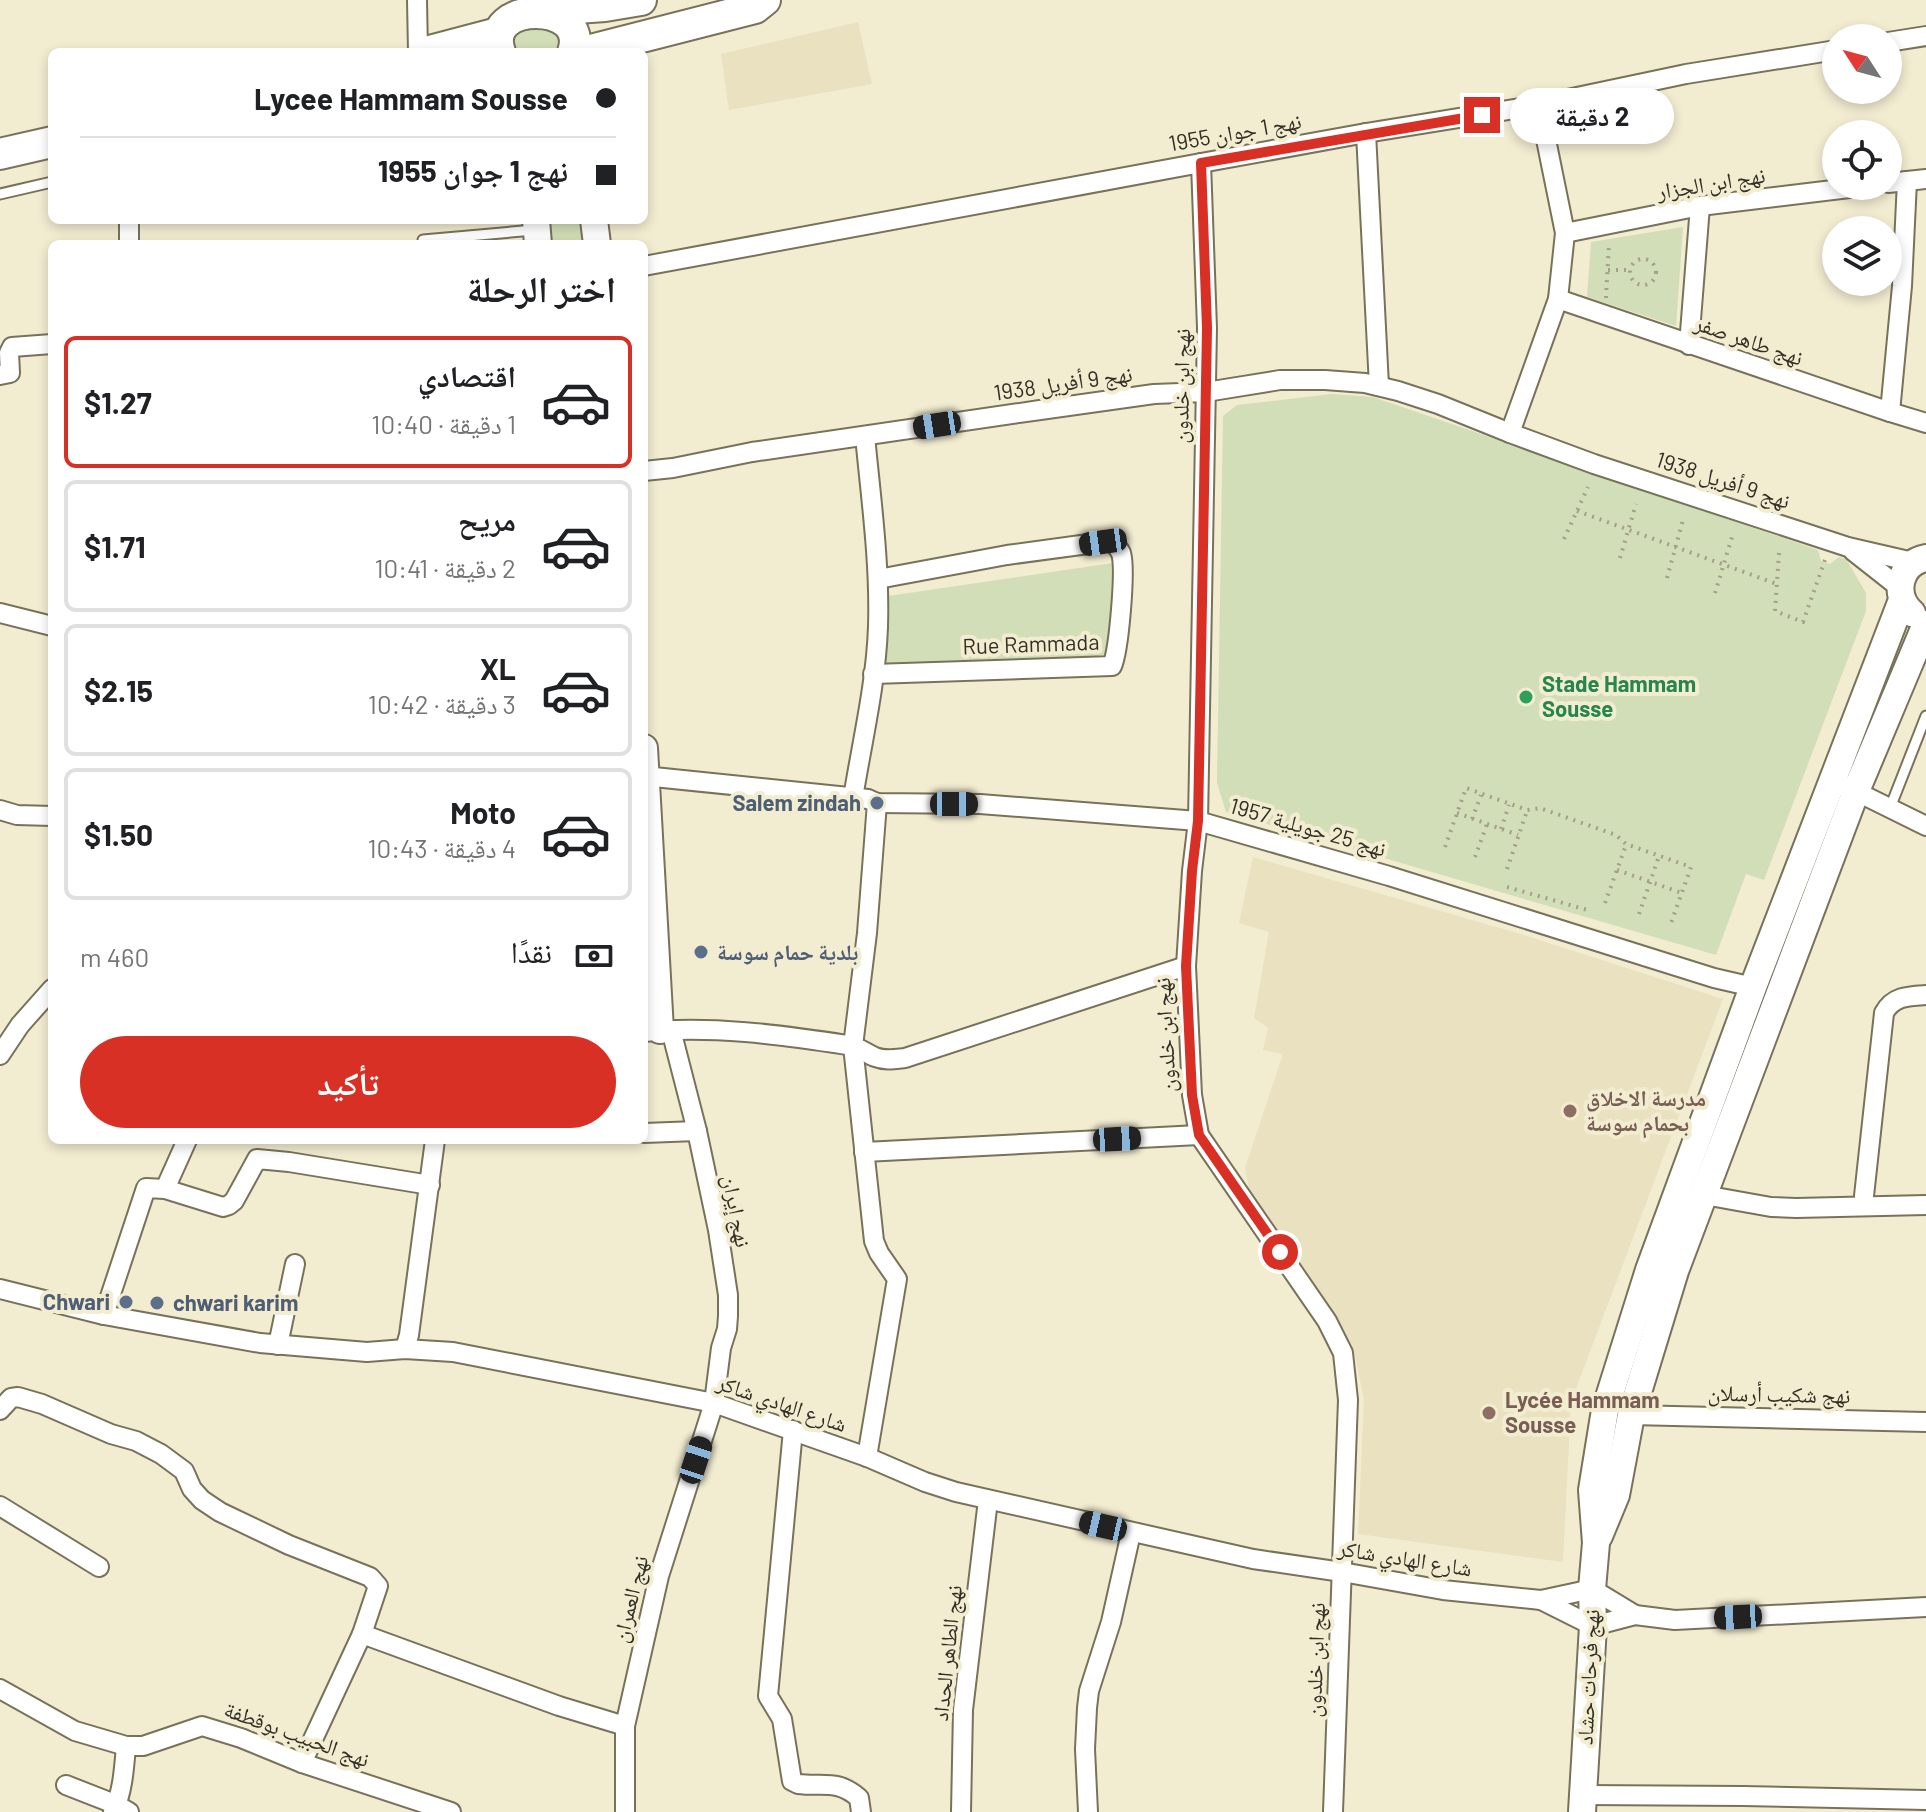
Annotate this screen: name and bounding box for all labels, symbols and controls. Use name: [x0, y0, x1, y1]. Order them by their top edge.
north arrow: [1822, 24, 1902, 104]
map controls: [1822, 24, 1902, 296]
text: Lycee Hammam Sousse: [254, 80, 568, 116]
callout: 2 دقيقة: [1510, 87, 1674, 143]
route end: [1464, 97, 1500, 133]
text: 2 دقيقة: [1555, 100, 1629, 131]
street label: نهج 1 جوان 1955: [1166, 107, 1304, 157]
button: locate: [1822, 120, 1902, 200]
text: نهج 1 جوان 1955: [378, 152, 568, 188]
street label: نهج ابن الجزار: [1654, 161, 1767, 206]
button: layers: [1822, 216, 1902, 296]
text: اختر الرحلة: [467, 266, 616, 309]
street label: نهج طاهر صفر: [1690, 308, 1807, 372]
street label: نهج ابن خلدون: [1166, 328, 1196, 444]
text: اقتصادي: [418, 357, 516, 393]
street label: نهج 9 أفريل 1938: [992, 359, 1134, 407]
icon: car: [540, 366, 612, 438]
text: $1.27: [84, 384, 152, 420]
text: 1 دقيقة · 10:40: [371, 408, 516, 439]
car: [911, 409, 963, 441]
street label: نهج 9 أفريل 1938: [1652, 445, 1794, 515]
text: مريح: [458, 501, 516, 537]
icon: car: [540, 510, 612, 582]
car: [1078, 527, 1128, 557]
text: $1.71: [84, 528, 146, 564]
text: 2 دقيقة · 10:41: [375, 552, 516, 583]
street label: Rue Rammada: [962, 628, 1100, 658]
text: XL: [480, 650, 516, 686]
icon: car: [540, 654, 612, 726]
place label: Stade Hammam Sousse: [1542, 670, 1696, 721]
text: $2.15: [84, 672, 153, 708]
text: 3 دقيقة · 10:42: [368, 688, 516, 719]
marker: Stade Hammam Sousse: [1517, 688, 1535, 706]
place label: Salem zindah: [732, 789, 861, 815]
street label: نهج 25 جويلية 1957: [1227, 791, 1389, 863]
car: [930, 792, 978, 816]
text: Moto: [450, 794, 516, 830]
marker: Salem zindah: [868, 794, 886, 812]
icon: car: [540, 798, 612, 870]
text: $1.50: [84, 816, 153, 852]
text: 4 دقيقة · 10:43: [367, 832, 516, 863]
text: نقدًا: [511, 933, 552, 969]
icon: cash: [572, 934, 616, 978]
place label: بلدية حمام سوسة: [717, 938, 858, 968]
text: 460 m: [80, 941, 149, 972]
marker: بلدية حمام سوسة: [692, 943, 710, 961]
street label: نهج ابن خلدون: [1148, 977, 1182, 1093]
button: تأكيد: [80, 1036, 616, 1128]
place label: مدرسة الاخلاق بحمام سوسة: [1586, 1084, 1706, 1139]
marker: مدرسة الاخلاق بحمام سوسة: [1561, 1102, 1579, 1120]
car: [1092, 1126, 1142, 1152]
street label: نهج إيران: [715, 1172, 758, 1250]
route start: [1262, 1234, 1298, 1270]
place label: Chwari: [43, 1288, 110, 1314]
place label: chwari karim: [173, 1289, 298, 1315]
marker: Chwari: [117, 1293, 135, 1311]
marker: chwari karim: [148, 1294, 166, 1312]
street label: شارع الهادي شاكر: [711, 1367, 850, 1442]
street label: نهج شكيب أرسلان: [1707, 1379, 1851, 1409]
place label: Lycée Hammam Sousse: [1505, 1386, 1660, 1437]
marker: Lycée Hammam Sousse: [1480, 1404, 1498, 1422]
car: [677, 1433, 715, 1487]
car: [1077, 1509, 1129, 1543]
street label: شارع الهادي شاكر: [1334, 1533, 1474, 1586]
street label: نهج العمران: [606, 1553, 654, 1645]
street label: نهج الطاهر الحداد: [926, 1584, 968, 1722]
street label: نهج ابن خلدون: [1299, 1602, 1331, 1718]
car: [1713, 1604, 1763, 1630]
street label: نهج فرحات حشاد: [1570, 1608, 1606, 1746]
street label: نهج الحبيب بوقطفة: [220, 1695, 374, 1773]

